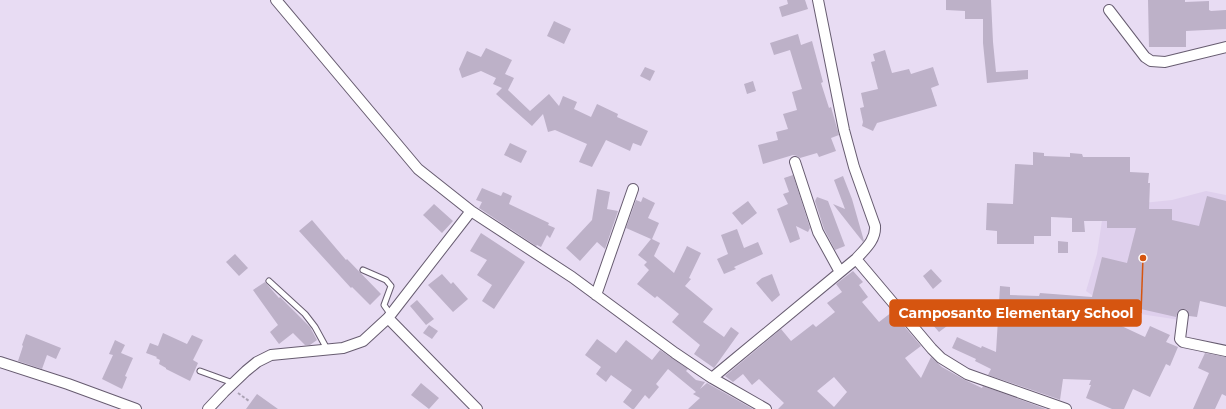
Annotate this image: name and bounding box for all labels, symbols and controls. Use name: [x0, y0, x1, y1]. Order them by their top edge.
callout: Camposanto Elementary School: [890, 300, 1141, 326]
text: Camposanto Elementary School: [899, 304, 1133, 322]

